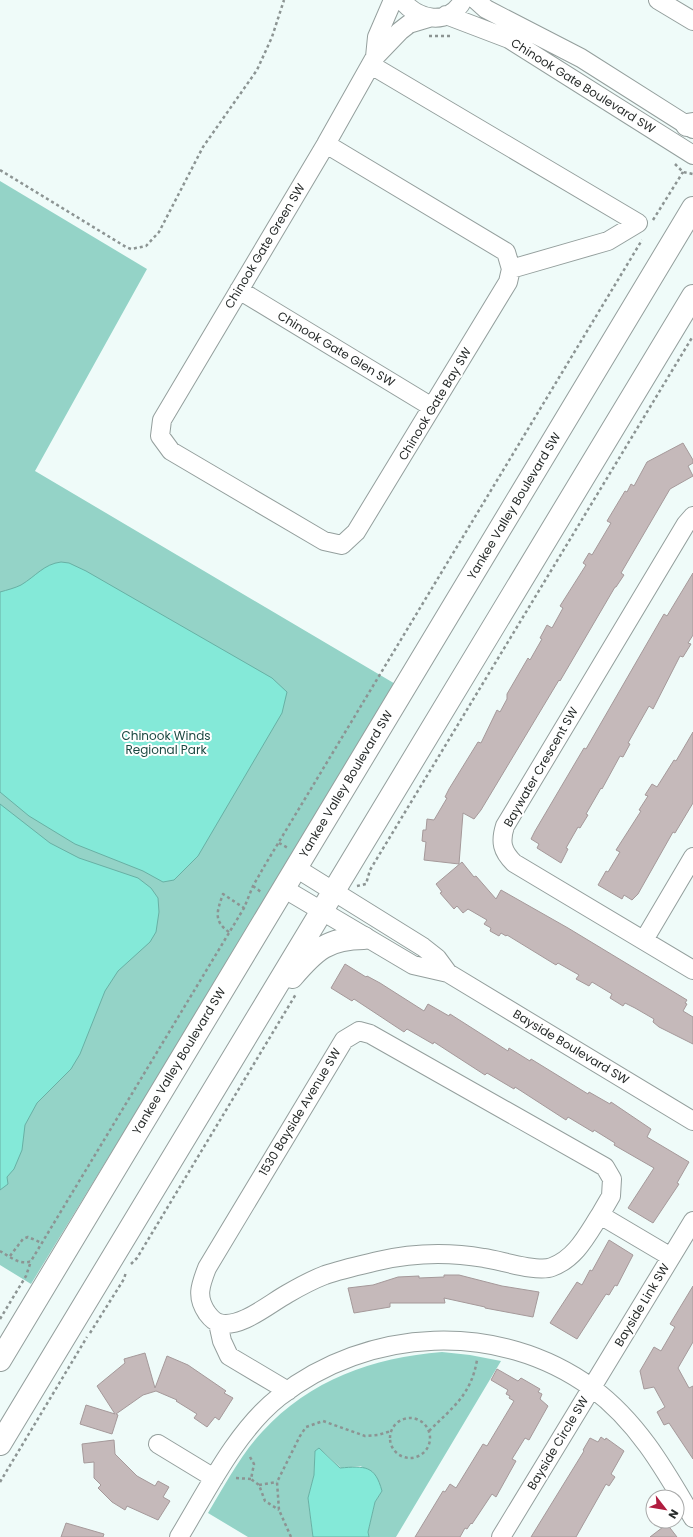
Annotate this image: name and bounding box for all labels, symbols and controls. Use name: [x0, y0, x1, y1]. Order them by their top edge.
street label: Chinook Gate Boulevard SW: [508, 34, 659, 137]
street label: Chinook Gate Green SW: [220, 180, 309, 311]
street label: Chinook Gate Glen SW: [274, 307, 398, 391]
street label: Chinook Gate Bay SW: [394, 344, 475, 463]
street label: Yankee Valley Boulevard SW: [463, 429, 565, 583]
street label: Baywater Crescent SW: [499, 703, 582, 830]
street label: Yankee Valley Boulevard SW: [295, 707, 397, 861]
park label: Chinook Winds Regional Park: [121, 727, 211, 758]
street label: Yankee Valley Boulevard SW: [128, 984, 230, 1138]
street label: Bayside Boulevard SW: [510, 1005, 633, 1088]
street label: 1530 Bayside Avenue SW: [255, 1044, 345, 1179]
street label: Bayside Link SW: [610, 1260, 673, 1349]
street label: Bayside Circle SW: [523, 1392, 592, 1493]
north arrow: [645, 1489, 685, 1529]
text: N: [665, 1506, 683, 1522]

